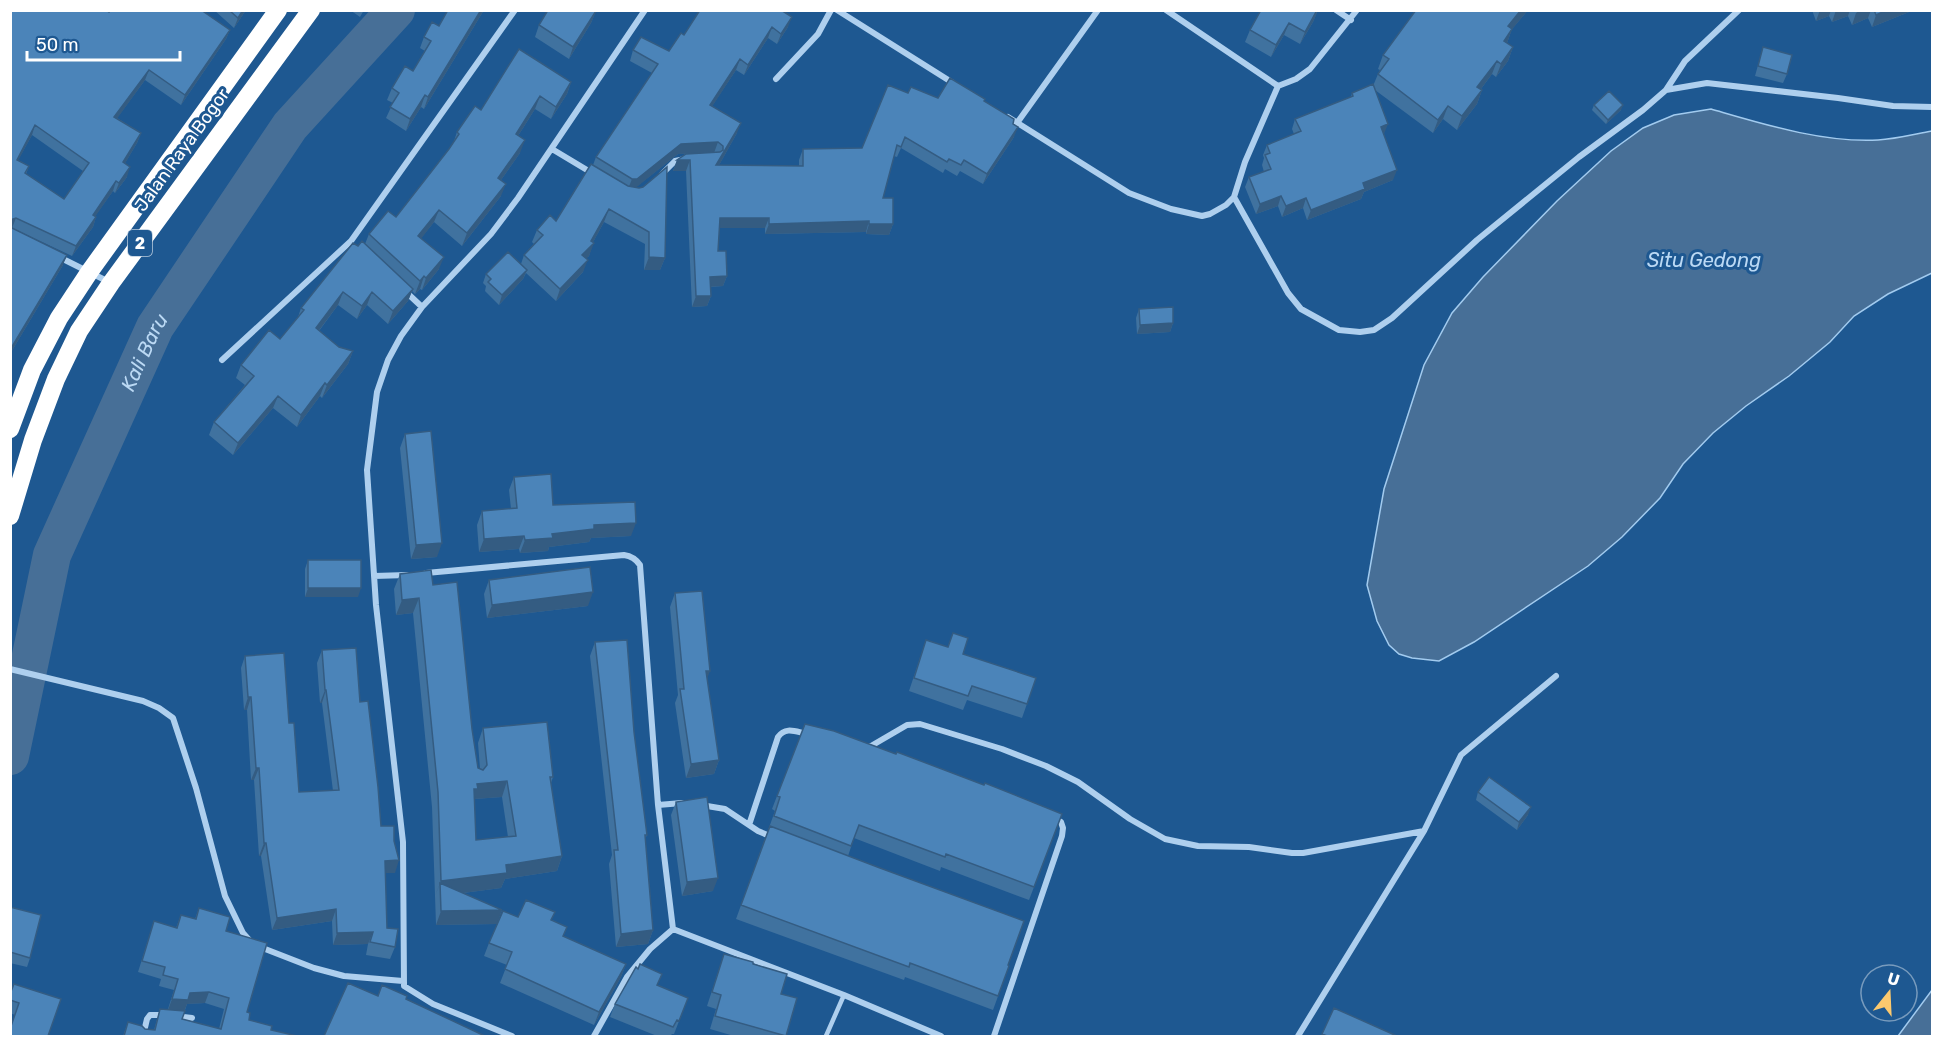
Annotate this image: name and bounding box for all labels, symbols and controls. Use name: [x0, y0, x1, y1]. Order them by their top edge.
scale bar: [27, 24, 180, 62]
text: 50 m: [36, 34, 79, 56]
street label: Jalan Raya Bogor: [130, 84, 234, 216]
road number: 2: [128, 230, 152, 256]
water label: Situ Gedong: [1647, 248, 1761, 272]
water label: Kali Baru: [116, 309, 173, 395]
north arrow: [1859, 963, 1919, 1023]
text: U: [1885, 968, 1902, 990]

